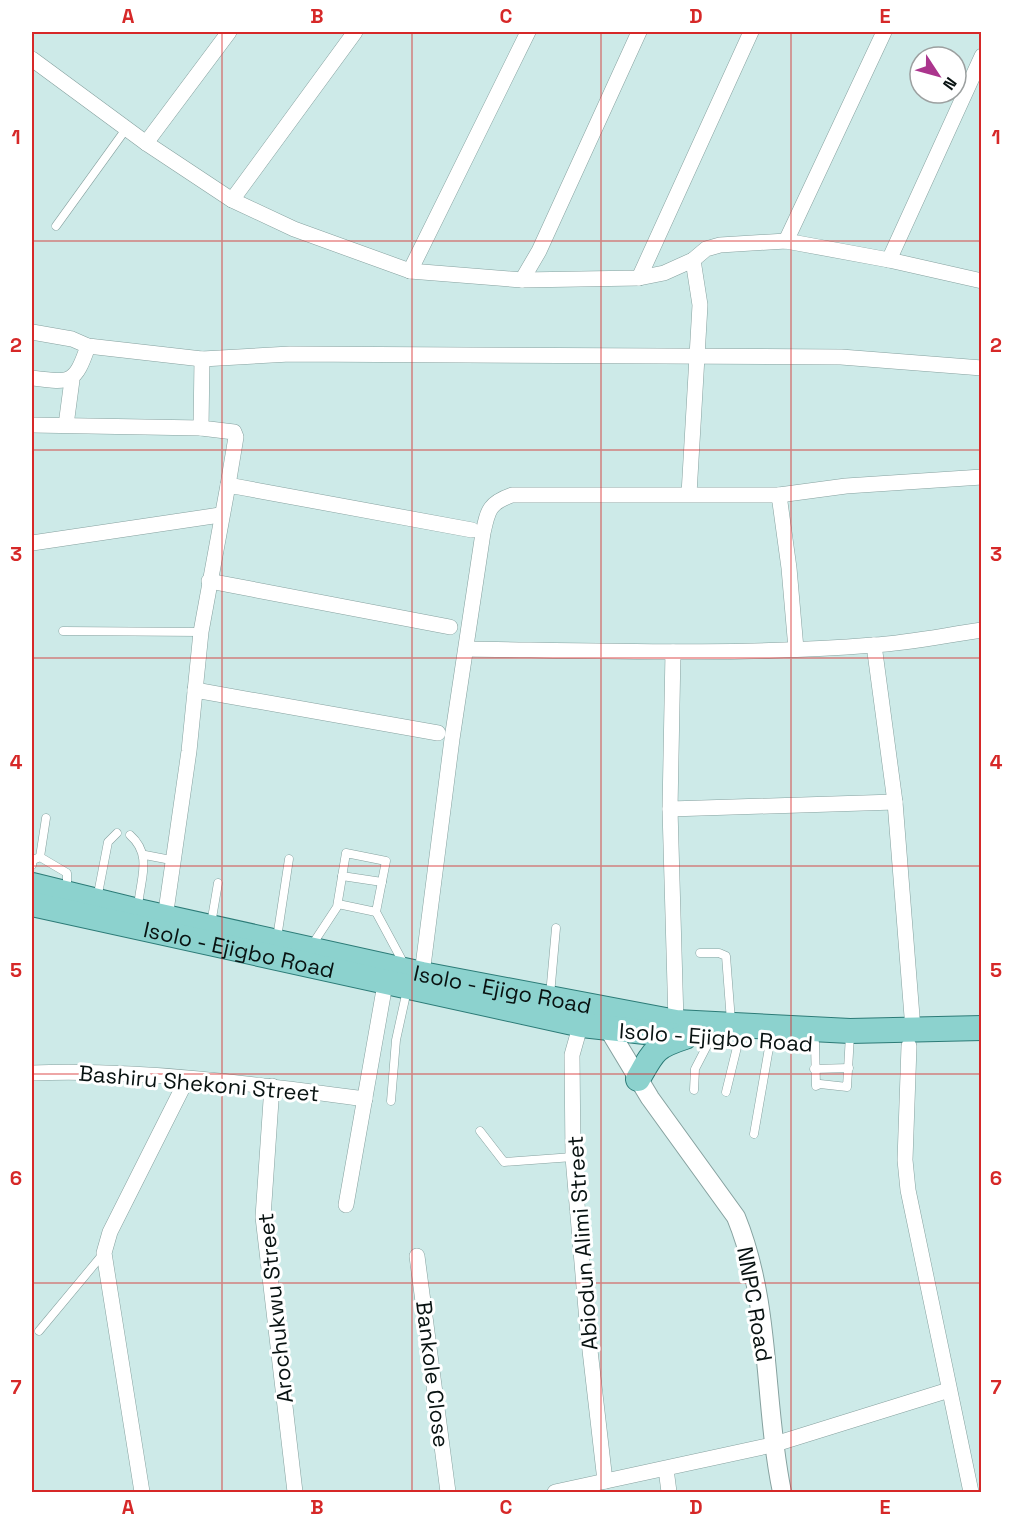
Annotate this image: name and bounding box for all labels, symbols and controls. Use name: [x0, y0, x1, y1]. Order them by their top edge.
text: A: [122, 3, 135, 29]
text: B: [310, 3, 324, 29]
text: C: [500, 3, 513, 29]
text: D: [689, 3, 703, 29]
text: E: [879, 3, 891, 29]
north arrow: [908, 45, 968, 105]
text: N: [938, 73, 961, 94]
text: 1: [11, 124, 21, 150]
text: 1: [991, 124, 1001, 150]
text: 2: [10, 332, 22, 358]
text: 2: [990, 332, 1002, 358]
text: 3: [10, 541, 22, 567]
text: 3: [990, 541, 1002, 567]
text: 4: [10, 749, 23, 775]
text: 4: [990, 749, 1003, 775]
street label: Isolo - Ejigbo Road: [141, 915, 337, 984]
text: 5: [10, 957, 22, 983]
text: 5: [990, 957, 1002, 983]
street label: Isolo - Ejigo Road: [411, 959, 594, 1020]
street label: Isolo - Ejigbo Road: [618, 1016, 814, 1058]
street label: Bashiru Shekoni Street: [77, 1059, 321, 1107]
street label: Abiodun Alimi Street: [561, 1135, 603, 1351]
text: 6: [10, 1165, 22, 1191]
text: 6: [990, 1165, 1002, 1191]
street label: Arochukwu Street: [251, 1212, 299, 1404]
street label: NNPC Road: [731, 1244, 779, 1364]
street label: Bankole Close: [410, 1299, 456, 1449]
text: 7: [10, 1374, 22, 1400]
text: 7: [990, 1374, 1002, 1400]
text: A: [122, 1494, 135, 1520]
text: B: [310, 1494, 324, 1520]
text: C: [500, 1494, 513, 1520]
text: D: [689, 1494, 703, 1520]
text: E: [879, 1494, 891, 1520]

